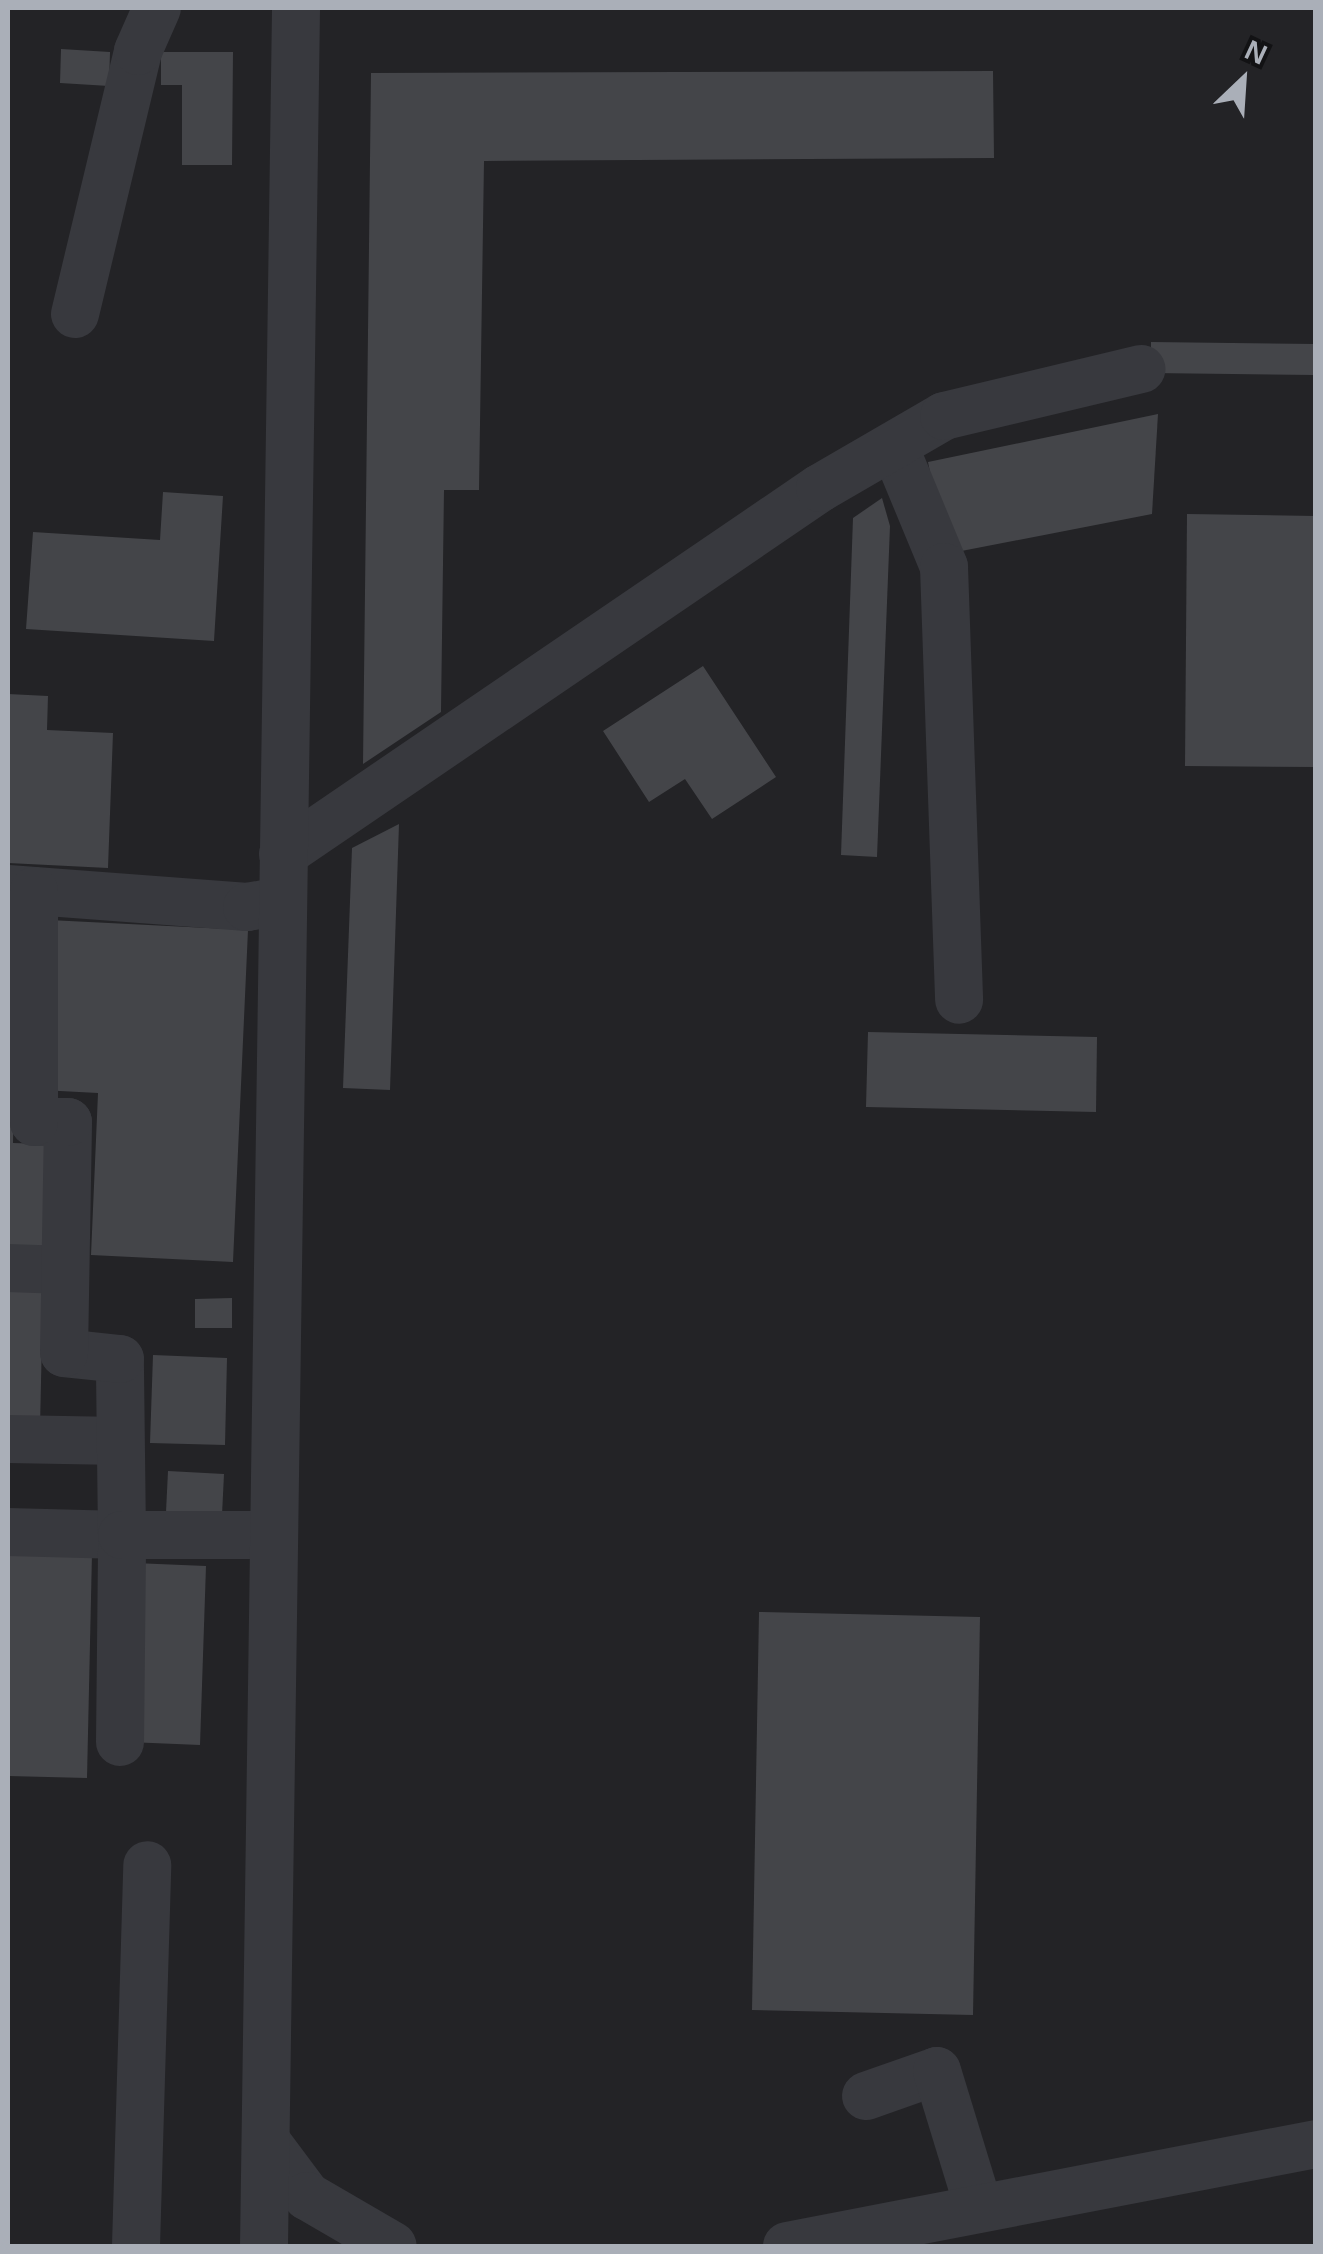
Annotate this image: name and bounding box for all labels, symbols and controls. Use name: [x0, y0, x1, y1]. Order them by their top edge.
north arrow: [1193, 30, 1293, 130]
text: N: [1240, 34, 1272, 71]

